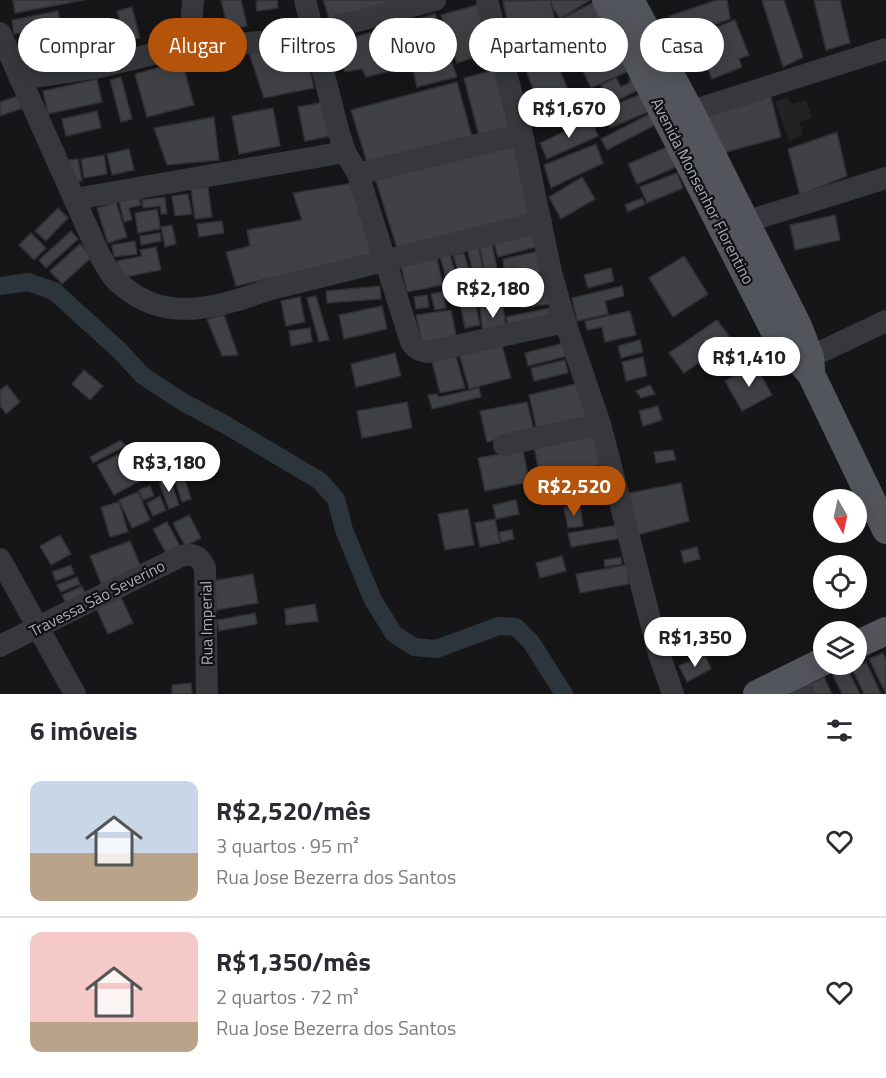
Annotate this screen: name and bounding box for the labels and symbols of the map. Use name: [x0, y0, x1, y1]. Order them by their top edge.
pin: R$1,670: [514, 88, 624, 139]
street label: Avenida Monsenhor Florentino: [645, 94, 761, 288]
pin: R$2,180: [438, 268, 548, 319]
pin: R$1,410: [694, 337, 804, 388]
pin: R$3,180: [114, 442, 224, 493]
pin: R$2,520: [519, 466, 629, 517]
north arrow: [813, 489, 867, 543]
street label: Travessa São Severino: [25, 553, 169, 643]
street label: Rua Imperial: [193, 581, 219, 665]
pin: R$1,350: [640, 617, 750, 668]

